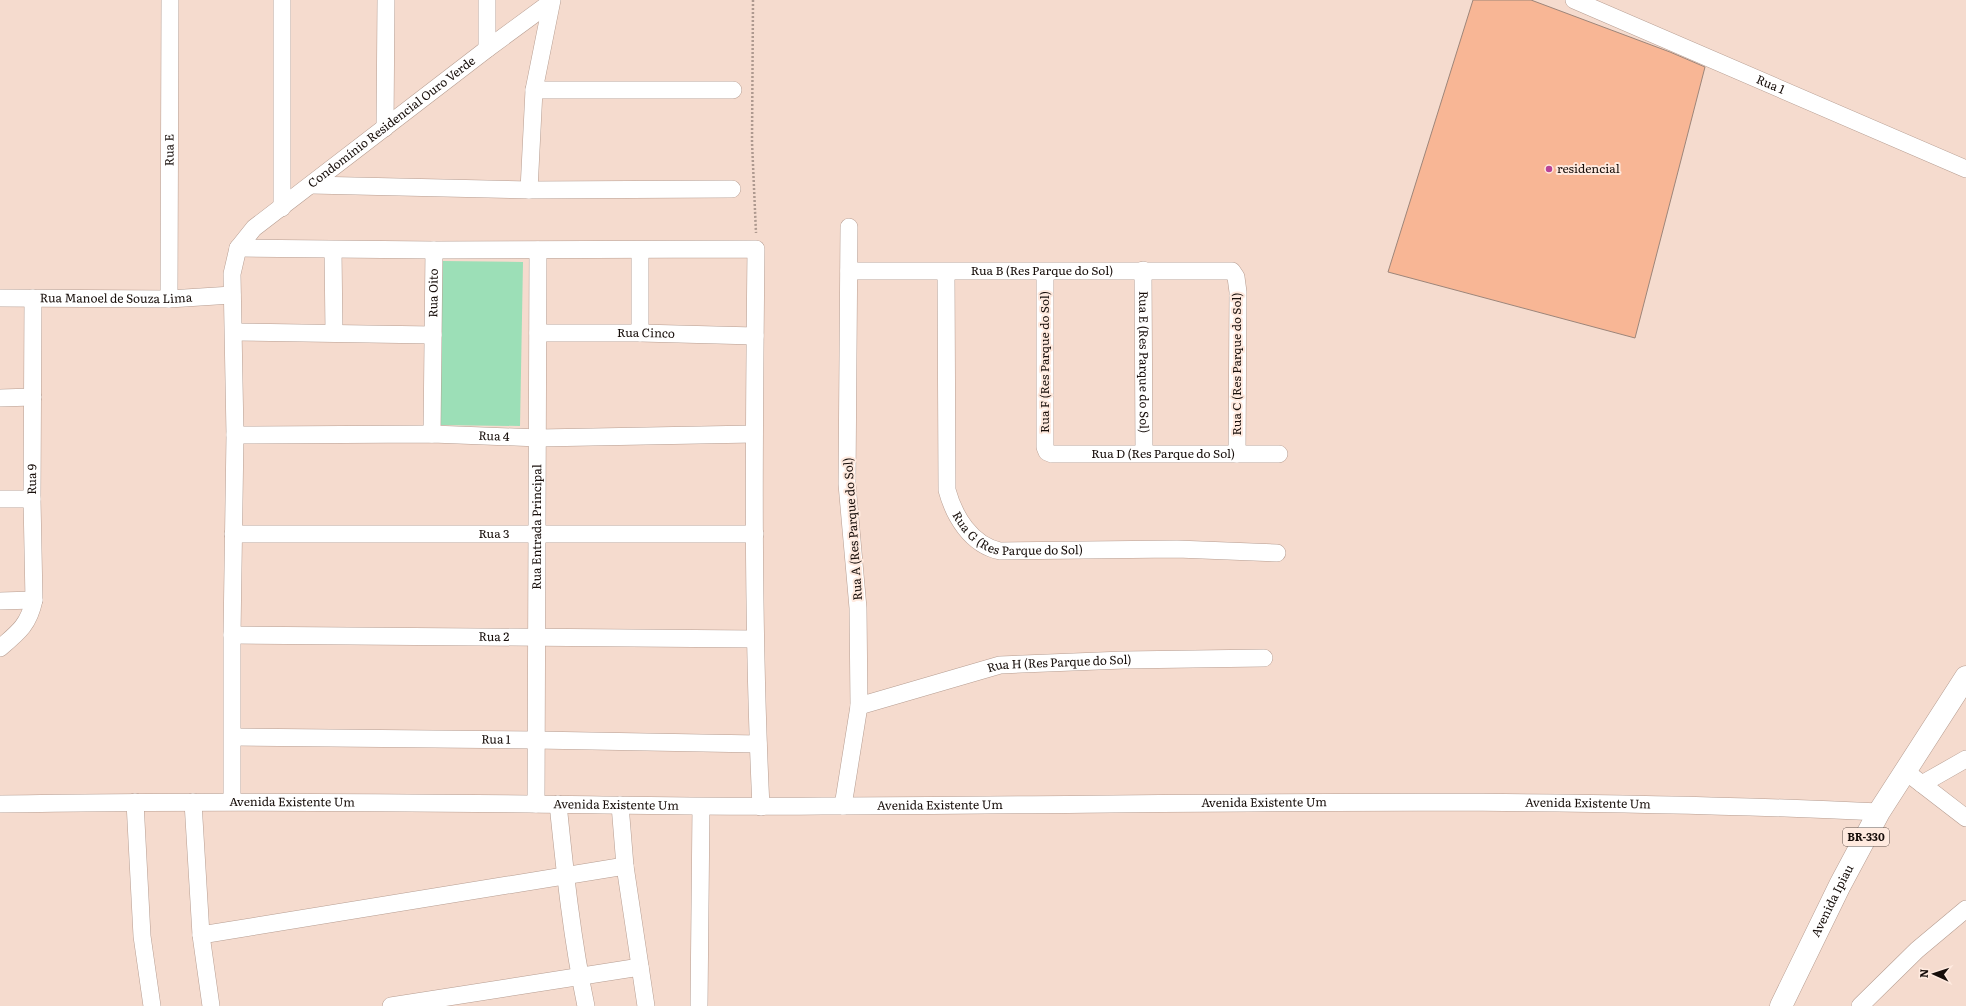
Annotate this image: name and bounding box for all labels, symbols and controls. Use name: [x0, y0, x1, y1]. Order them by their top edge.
street label: Condomínio Residencial Ouro Verde: [304, 51, 479, 192]
street label: Rua 1: [1754, 70, 1788, 98]
street label: Rua E: [159, 133, 178, 166]
place label: residencial: [1557, 159, 1620, 177]
marker: residencial: [1544, 164, 1554, 174]
street label: Rua B (Res Parque do Sol): [971, 261, 1113, 279]
street label: Rua Oito: [423, 268, 442, 318]
street label: Rua Manoel de Souza Lima: [40, 288, 193, 307]
street label: Rua F (Res Parque do Sol): [1035, 291, 1053, 433]
street label: Rua E (Res Parque do Sol): [1135, 291, 1154, 433]
street label: Rua C (Res Parque do Sol): [1227, 293, 1245, 435]
street label: Rua Cinco: [617, 323, 675, 342]
street label: Rua 4: [478, 426, 510, 445]
street label: Rua D (Res Parque do Sol): [1091, 444, 1235, 462]
street label: Rua A (Res Parque do Sol): [838, 457, 866, 601]
street label: Rua 9: [22, 464, 40, 495]
street label: Rua Entrada Principal: [527, 464, 545, 590]
street label: Rua G (Res Parque do Sol): [949, 508, 1083, 559]
street label: Rua 3: [478, 524, 510, 542]
street label: Rua 2: [479, 627, 509, 645]
street label: Rua H (Res Parque do Sol): [985, 650, 1132, 676]
street label: Rua 1: [481, 729, 511, 748]
street label: Avenida Existente Um: [229, 792, 355, 810]
street label: Avenida Existente Um: [1201, 792, 1327, 811]
street label: Avenida Existente Um: [1525, 793, 1651, 812]
street label: Avenida Existente Um: [553, 794, 679, 814]
street label: Avenida Existente Um: [877, 795, 1003, 814]
road number: BR-330: [1843, 828, 1889, 846]
street label: Avenida Ipiau: [1806, 861, 1858, 940]
north arrow: [1914, 954, 1954, 994]
text: N: [1915, 968, 1931, 978]

